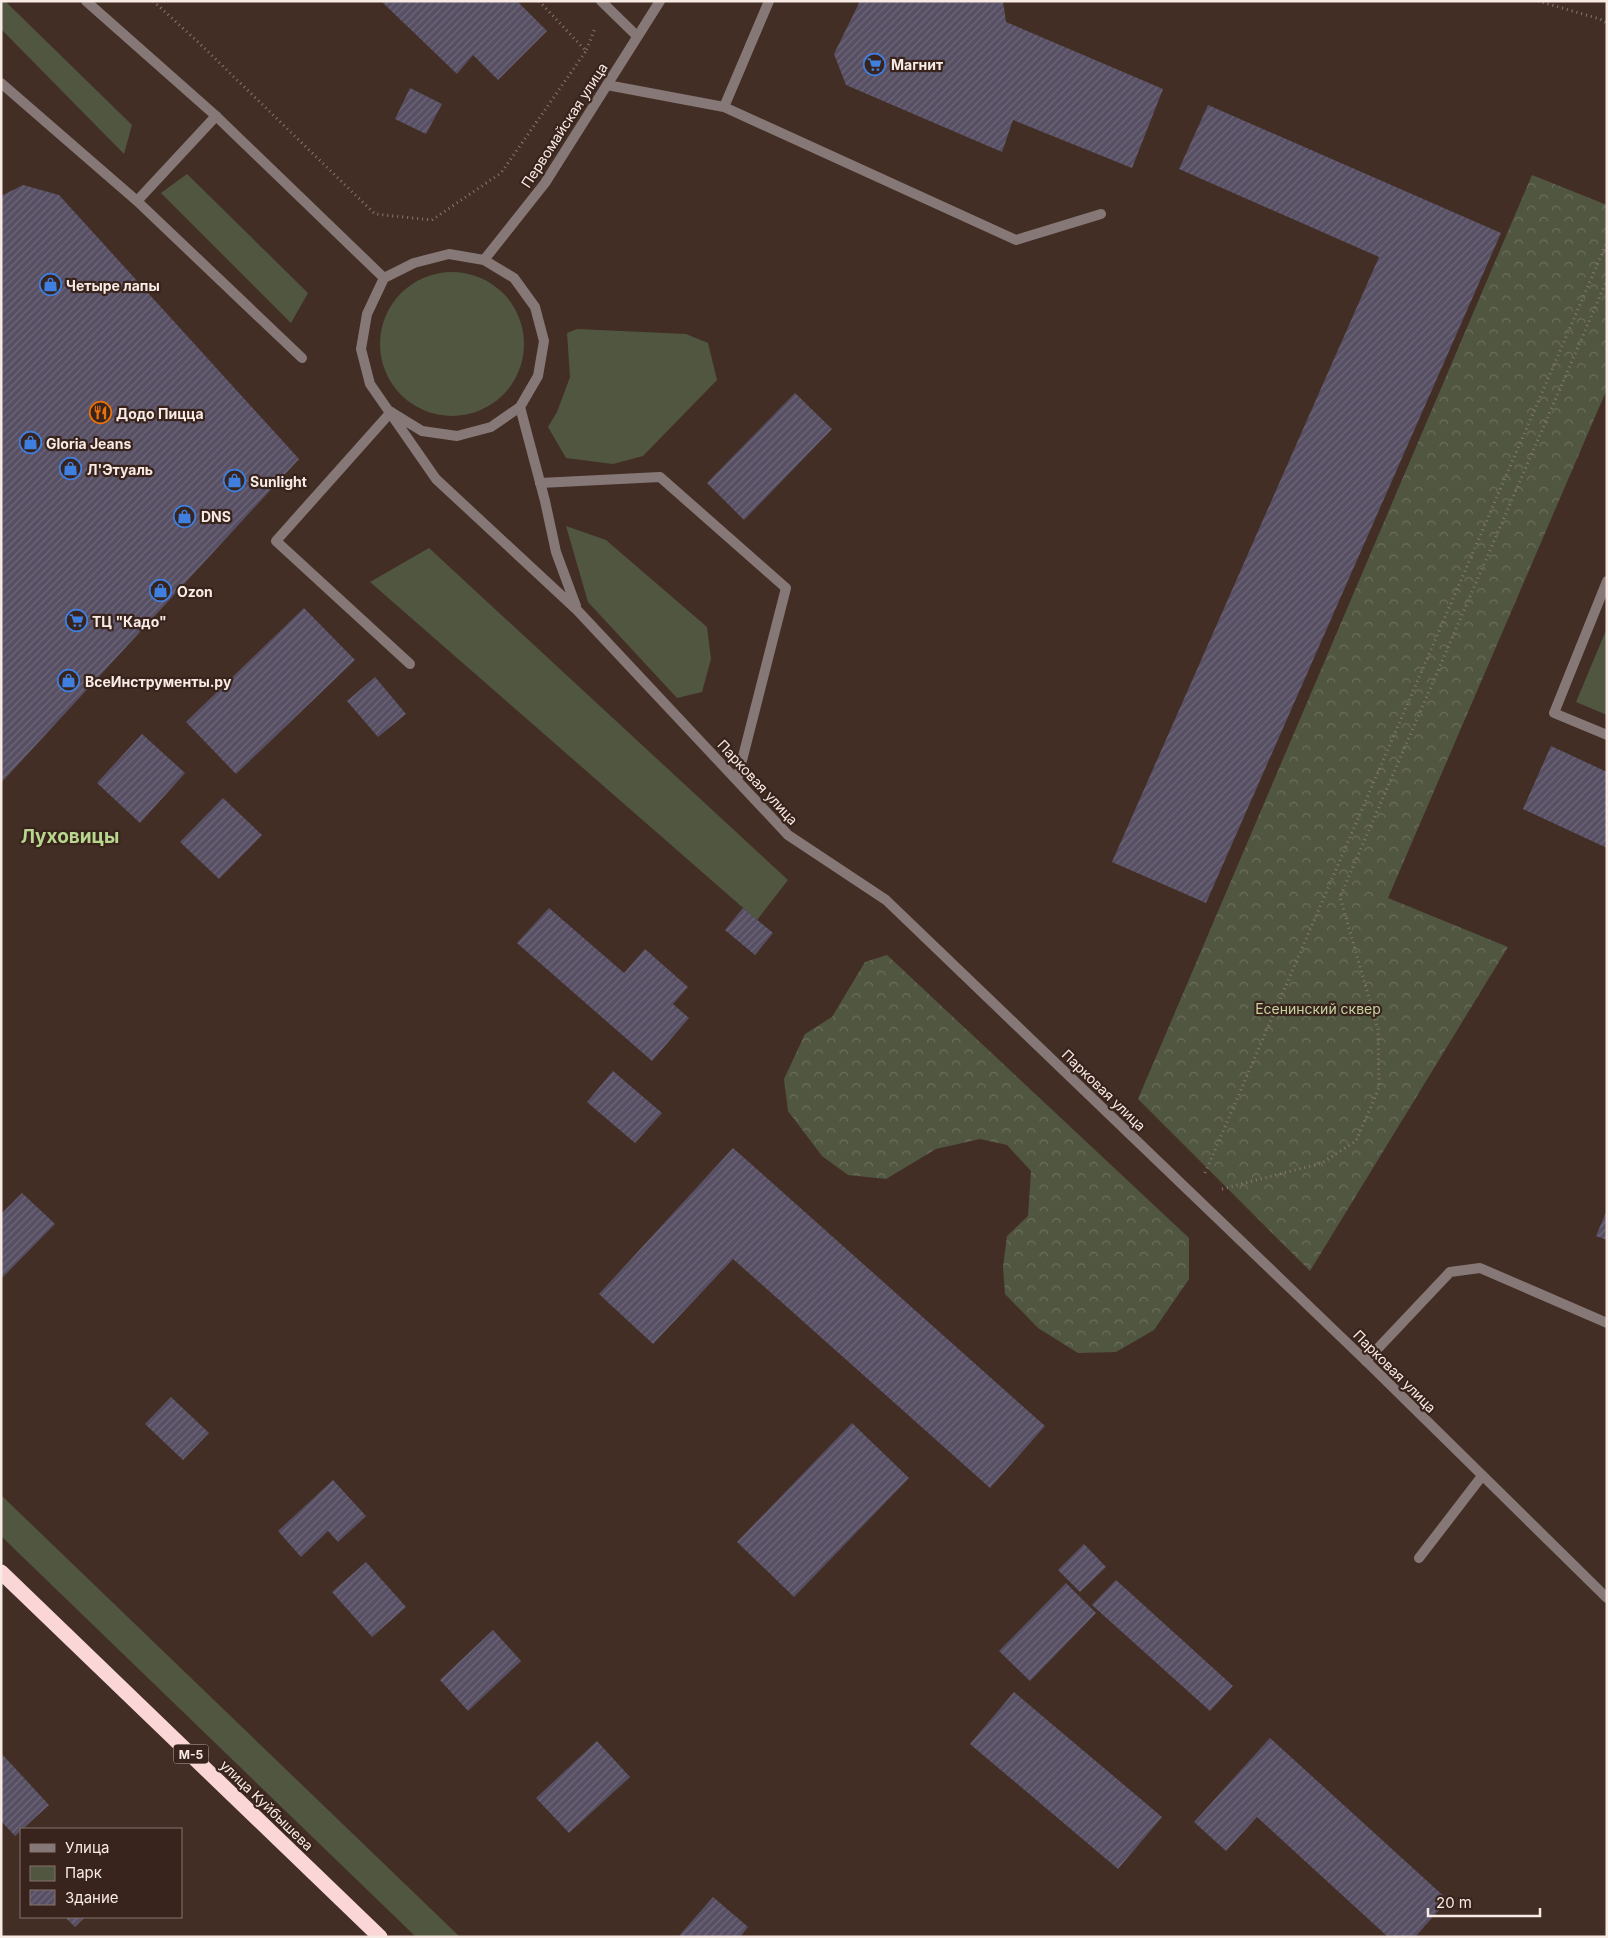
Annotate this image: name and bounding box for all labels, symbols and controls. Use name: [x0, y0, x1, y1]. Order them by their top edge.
supermarket icon: Магнит: [863, 52, 887, 76]
place label: Магнит: [891, 56, 943, 73]
street label: Первомайская улица: [517, 59, 611, 191]
shop icon: Четыре лапы: [38, 273, 62, 297]
place label: Четыре лапы: [66, 277, 160, 294]
restaurant icon: Додо Пицца: [88, 401, 112, 425]
place label: Додо Пицца: [116, 405, 204, 422]
shop icon: Gloria Jeans: [18, 431, 42, 455]
place label: Gloria Jeans: [46, 435, 131, 452]
shop icon: Л'Этуаль: [59, 457, 83, 481]
place label: Л'Этуаль: [87, 461, 153, 478]
shop icon: Sunlight: [222, 469, 246, 493]
place label: Sunlight: [250, 473, 307, 490]
shop icon: DNS: [173, 504, 197, 528]
place label: DNS: [201, 508, 231, 525]
shop icon: Ozon: [149, 579, 173, 603]
place label: Ozon: [177, 583, 213, 600]
supermarket icon: ТЦ "Кадо": [64, 609, 88, 633]
place label: ТЦ "Кадо": [92, 613, 167, 630]
shop icon: ВсеИнструменты.ру: [57, 669, 81, 693]
place label: ВсеИнструменты.ру: [85, 673, 232, 690]
street label: Парковая улица: [714, 736, 802, 828]
district label: Луховицы: [21, 825, 119, 848]
park label: Есенинский сквер: [1255, 1000, 1381, 1017]
street label: Парковая улица: [1059, 1046, 1149, 1134]
street label: Парковая улица: [1350, 1326, 1440, 1416]
road number: М-5: [174, 1745, 208, 1764]
street label: улица Куйбышева: [217, 1756, 317, 1854]
legend: [20, 1828, 182, 1918]
text: Улица: [65, 1838, 109, 1857]
text: Парк: [65, 1863, 102, 1882]
scale bar: [1428, 1886, 1540, 1918]
text: Здание: [65, 1888, 119, 1907]
text: 20 m: [1436, 1893, 1472, 1912]

